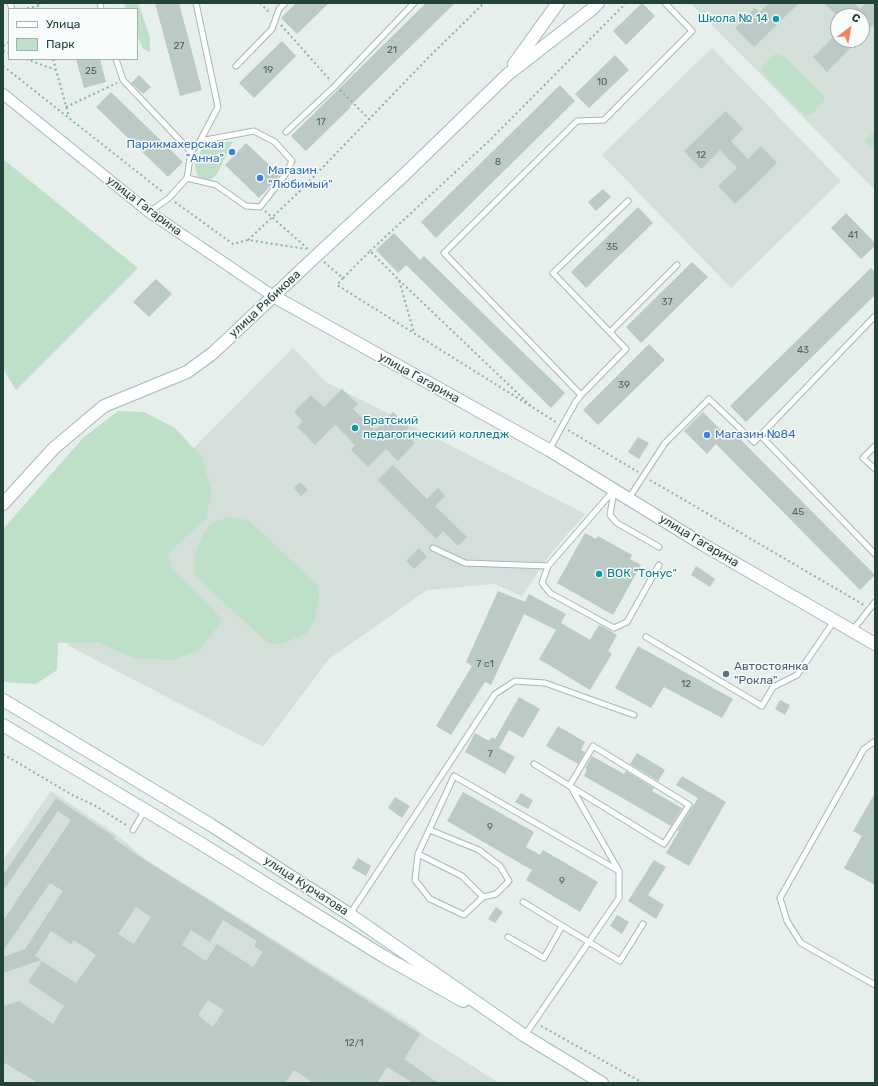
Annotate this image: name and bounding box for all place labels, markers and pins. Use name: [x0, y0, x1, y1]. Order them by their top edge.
place label: Школа № 14: [698, 12, 768, 26]
marker: Школа № 14: [771, 14, 781, 24]
place label: Парикмахерская "Анна": [127, 138, 224, 166]
marker: Парикмахерская "Анна": [227, 147, 237, 157]
place label: Магазин "Любимый": [268, 164, 333, 192]
marker: Магазин "Любимый": [255, 173, 265, 183]
place label: Братский педагогический колледж: [363, 414, 509, 442]
marker: Братский педагогический колледж: [350, 423, 360, 433]
place label: Магазин №84: [715, 428, 796, 442]
marker: Магазин №84: [702, 430, 712, 440]
place label: ВОК "Тонус": [607, 567, 677, 581]
marker: ВОК "Тонус": [594, 569, 604, 579]
place label: Автостоянка "Рокла": [734, 660, 808, 688]
marker: Автостоянка "Рокла": [721, 669, 731, 679]

